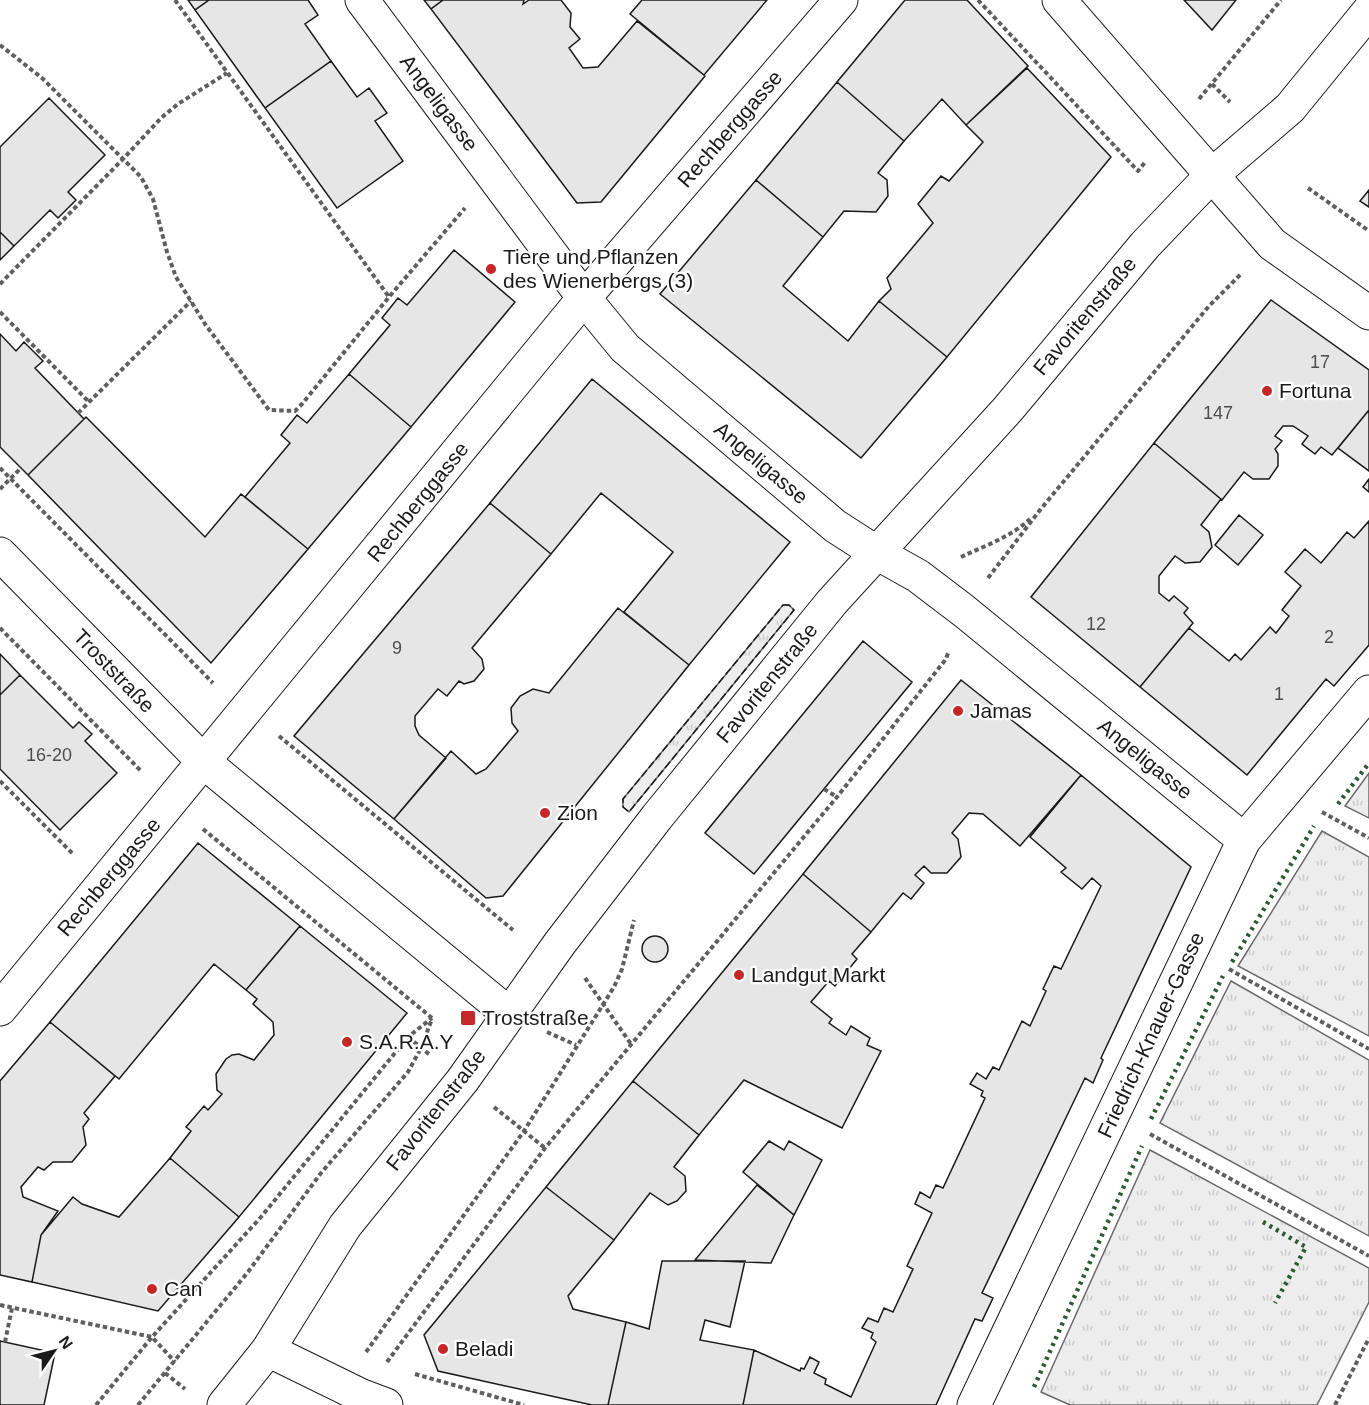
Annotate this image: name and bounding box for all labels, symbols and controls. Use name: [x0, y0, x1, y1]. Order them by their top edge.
street label: Angeligasse: [396, 50, 483, 155]
street label: Rechberggasse: [673, 66, 787, 192]
place label: Tiere und Pflanzen des Wienerbergs (3): [503, 245, 693, 292]
street label: Favoritenstraße: [1029, 252, 1141, 379]
marker: Tiere und Pflanzen des Wienerbergs (3): [484, 262, 498, 276]
house number: 17: [1310, 352, 1330, 372]
place label: Fortuna: [1279, 379, 1352, 402]
marker: Fortuna: [1260, 384, 1274, 398]
house number: 147: [1203, 403, 1233, 423]
street label: Angeligasse: [710, 417, 813, 508]
street label: Rechberggasse: [362, 437, 473, 566]
house number: 12: [1086, 614, 1106, 634]
street label: Favoritenstraße: [711, 618, 822, 747]
street label: Troststraße: [69, 624, 160, 717]
house number: 2: [1324, 627, 1334, 647]
house number: 9: [392, 638, 402, 658]
house number: 1: [1274, 684, 1284, 704]
place label: Jamas: [970, 699, 1032, 722]
marker: Jamas: [951, 704, 965, 718]
street label: Angeligasse: [1094, 714, 1197, 804]
house number: 16-20: [26, 745, 72, 765]
place label: Zion: [557, 801, 598, 824]
marker: Zion: [538, 806, 552, 820]
street label: Rechberggasse: [53, 813, 165, 940]
street label: Friedrich-Knauer-Gasse: [1093, 928, 1208, 1141]
place label: Landgut Markt: [751, 963, 885, 986]
marker: Landgut Markt: [732, 968, 746, 982]
place label: Troststraße: [482, 1006, 589, 1029]
marker: Troststraße: [459, 1009, 477, 1027]
place label: S.A.R.A.Y: [359, 1030, 454, 1053]
marker: S.A.R.A.Y: [340, 1035, 354, 1049]
street label: Favoritenstraße: [381, 1045, 490, 1175]
place label: Can: [164, 1277, 203, 1300]
marker: Can: [145, 1282, 159, 1296]
north arrow: [24, 1321, 84, 1381]
text: N: [56, 1333, 76, 1352]
place label: Beladi: [455, 1337, 513, 1360]
marker: Beladi: [436, 1342, 450, 1356]

